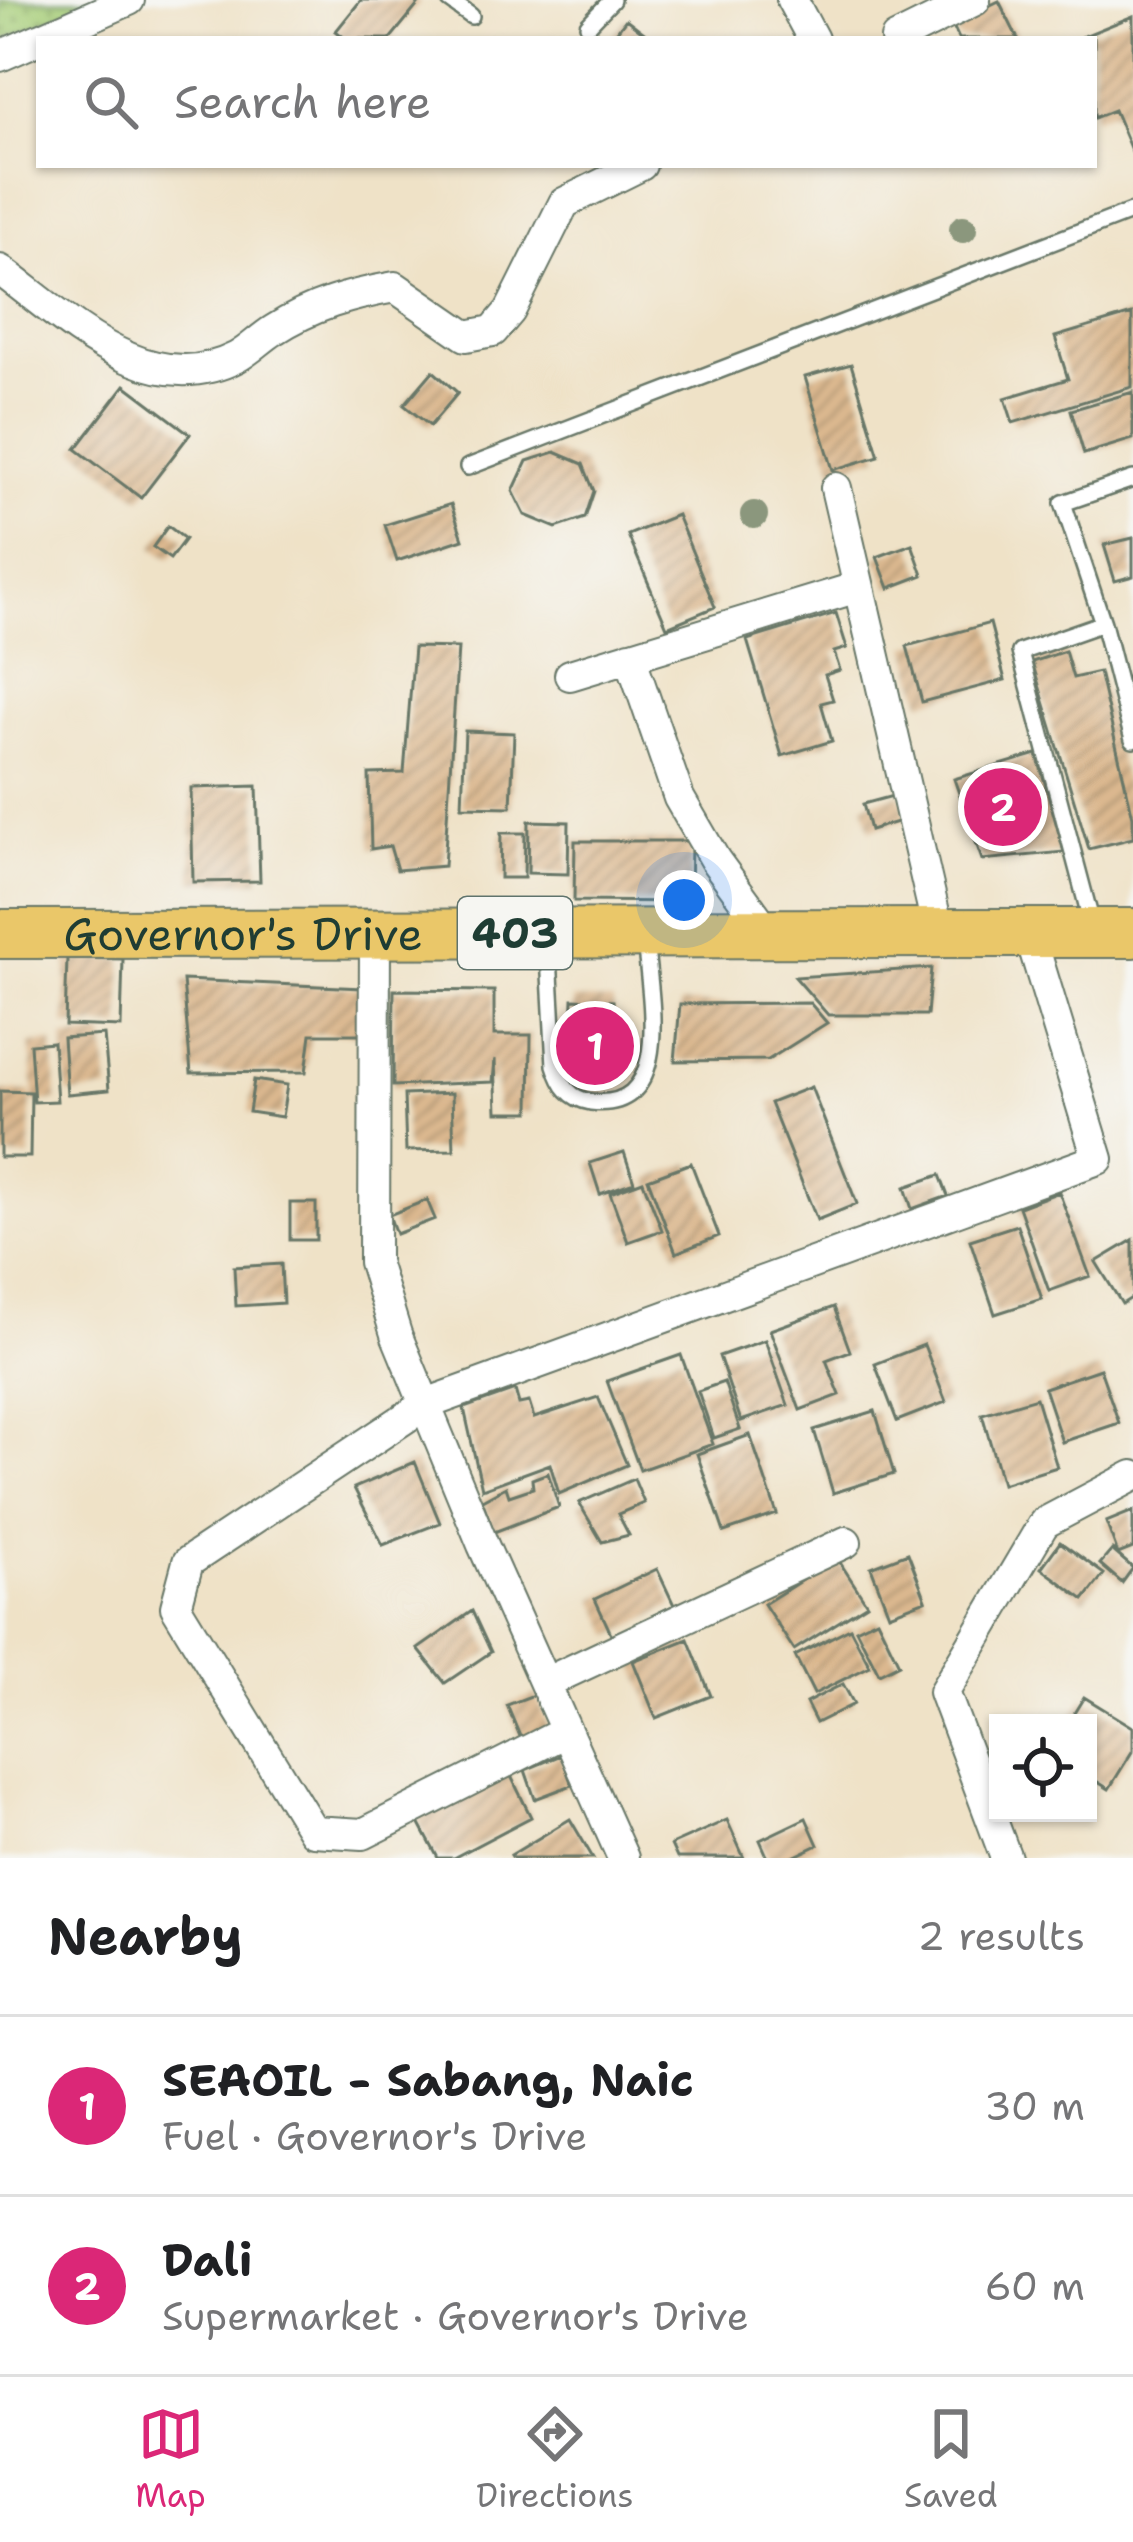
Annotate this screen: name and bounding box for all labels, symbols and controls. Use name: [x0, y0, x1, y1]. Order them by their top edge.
search box: [36, 36, 1097, 168]
icon: search: [78, 69, 144, 135]
text: Search here: [174, 72, 431, 132]
pin: 2: [964, 762, 1042, 852]
your location: [654, 870, 714, 930]
road number: 403: [458, 897, 572, 969]
street label: Governor's Drive: [63, 904, 423, 964]
pin: 1: [556, 1001, 634, 1091]
map controls: [989, 1714, 1097, 1822]
button: locate: [989, 1714, 1097, 1822]
text: Nearby: [48, 1902, 243, 1970]
text: 2 results: [918, 1910, 1085, 1962]
text: SEAOIL - Sabang, Naic: [162, 2050, 694, 2110]
text: 1: [78, 2080, 96, 2132]
text: 30 m: [984, 2080, 1085, 2132]
text: Fuel · Governor's Drive: [162, 2110, 587, 2162]
text: Dali: [162, 2230, 252, 2290]
text: 2: [73, 2260, 101, 2312]
text: 60 m: [985, 2260, 1085, 2312]
text: Supermarket · Governor's Drive: [162, 2290, 749, 2342]
tab: Map: [135, 2401, 206, 2518]
tab: Directions: [476, 2401, 634, 2518]
tab: Saved: [904, 2401, 998, 2518]

